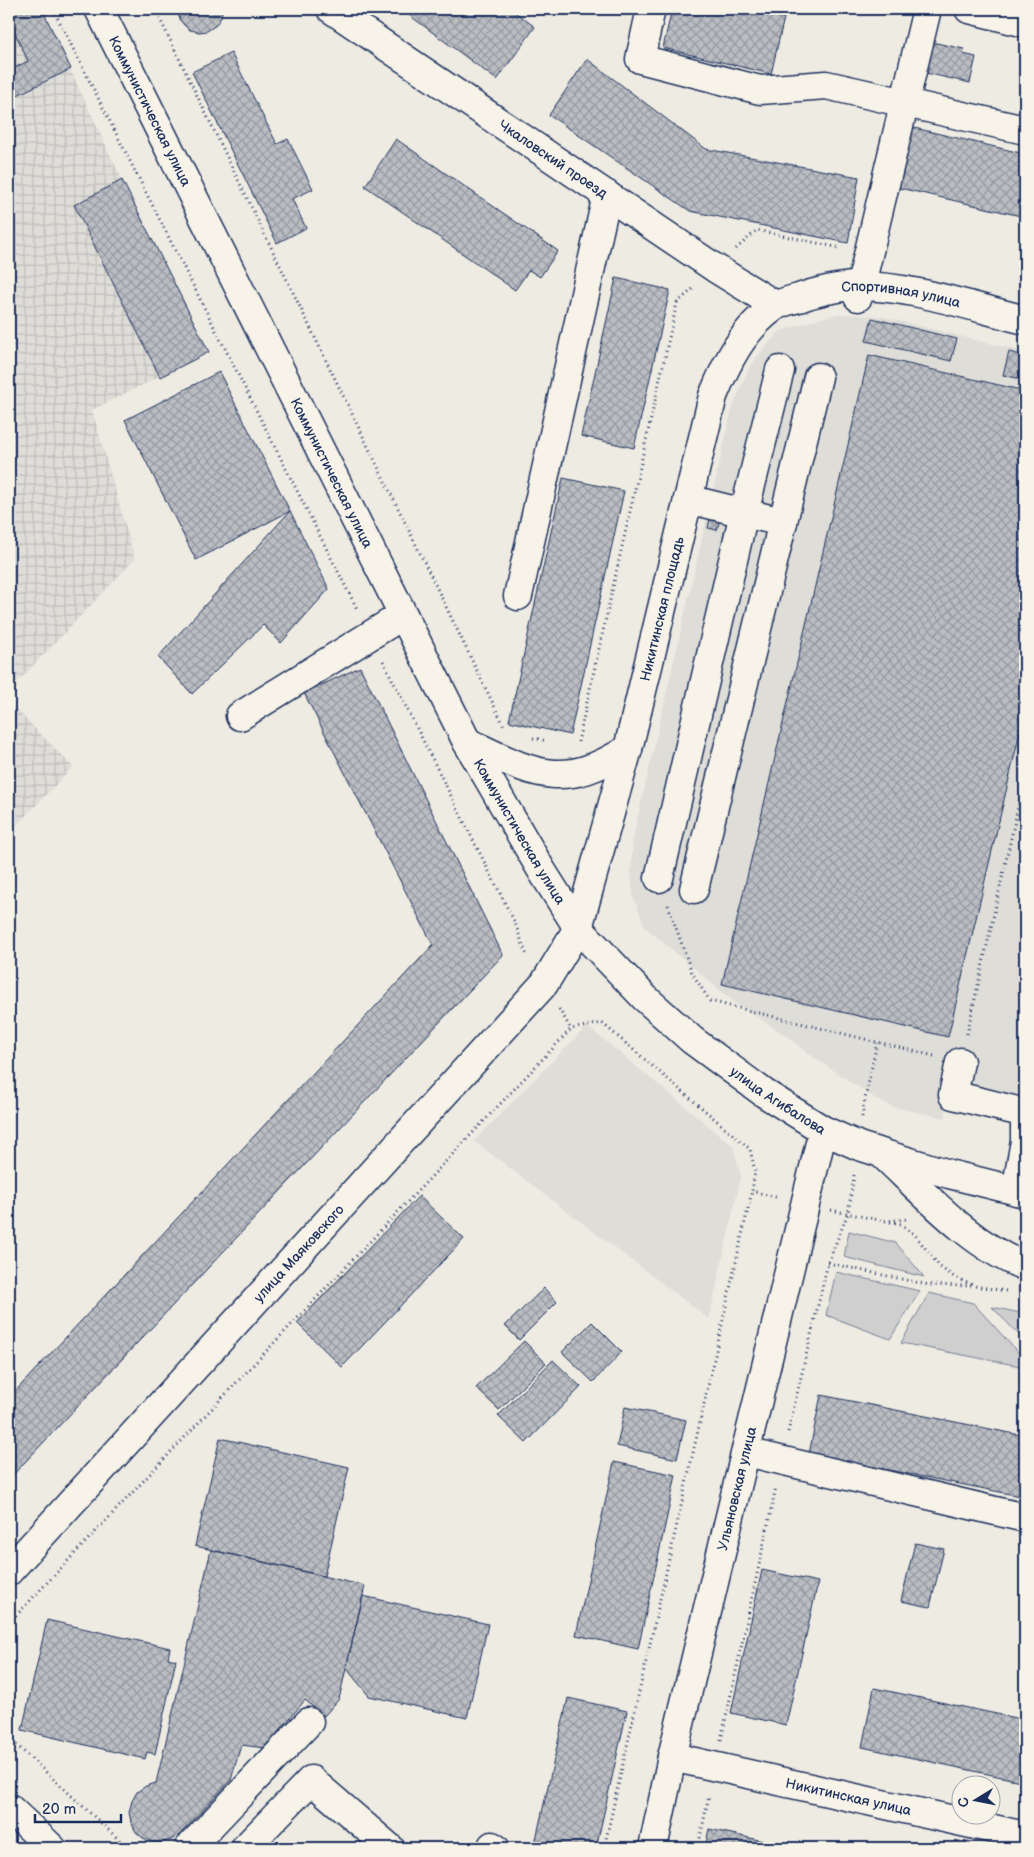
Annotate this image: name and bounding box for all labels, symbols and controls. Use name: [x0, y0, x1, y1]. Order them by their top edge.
street label: Коммунистическая улица: [105, 33, 195, 190]
street label: Чкаловский проезд: [495, 117, 611, 202]
street label: Спортивная улица: [840, 278, 963, 312]
street label: Коммунистическая улица: [287, 395, 377, 552]
street label: Никитинская площадь: [637, 535, 688, 683]
street label: Коммунистическая улица: [470, 756, 569, 908]
street label: улица Агибалова: [727, 1063, 829, 1139]
street label: улица Маяковского: [250, 1201, 348, 1306]
street label: Ульяновская улица: [714, 1424, 760, 1553]
north arrow: [952, 1774, 1002, 1824]
street label: Никитинская улица: [784, 1775, 914, 1819]
scale bar: [35, 1792, 121, 1824]
text: С: [954, 1796, 973, 1808]
text: 20 m: [42, 1800, 76, 1819]

